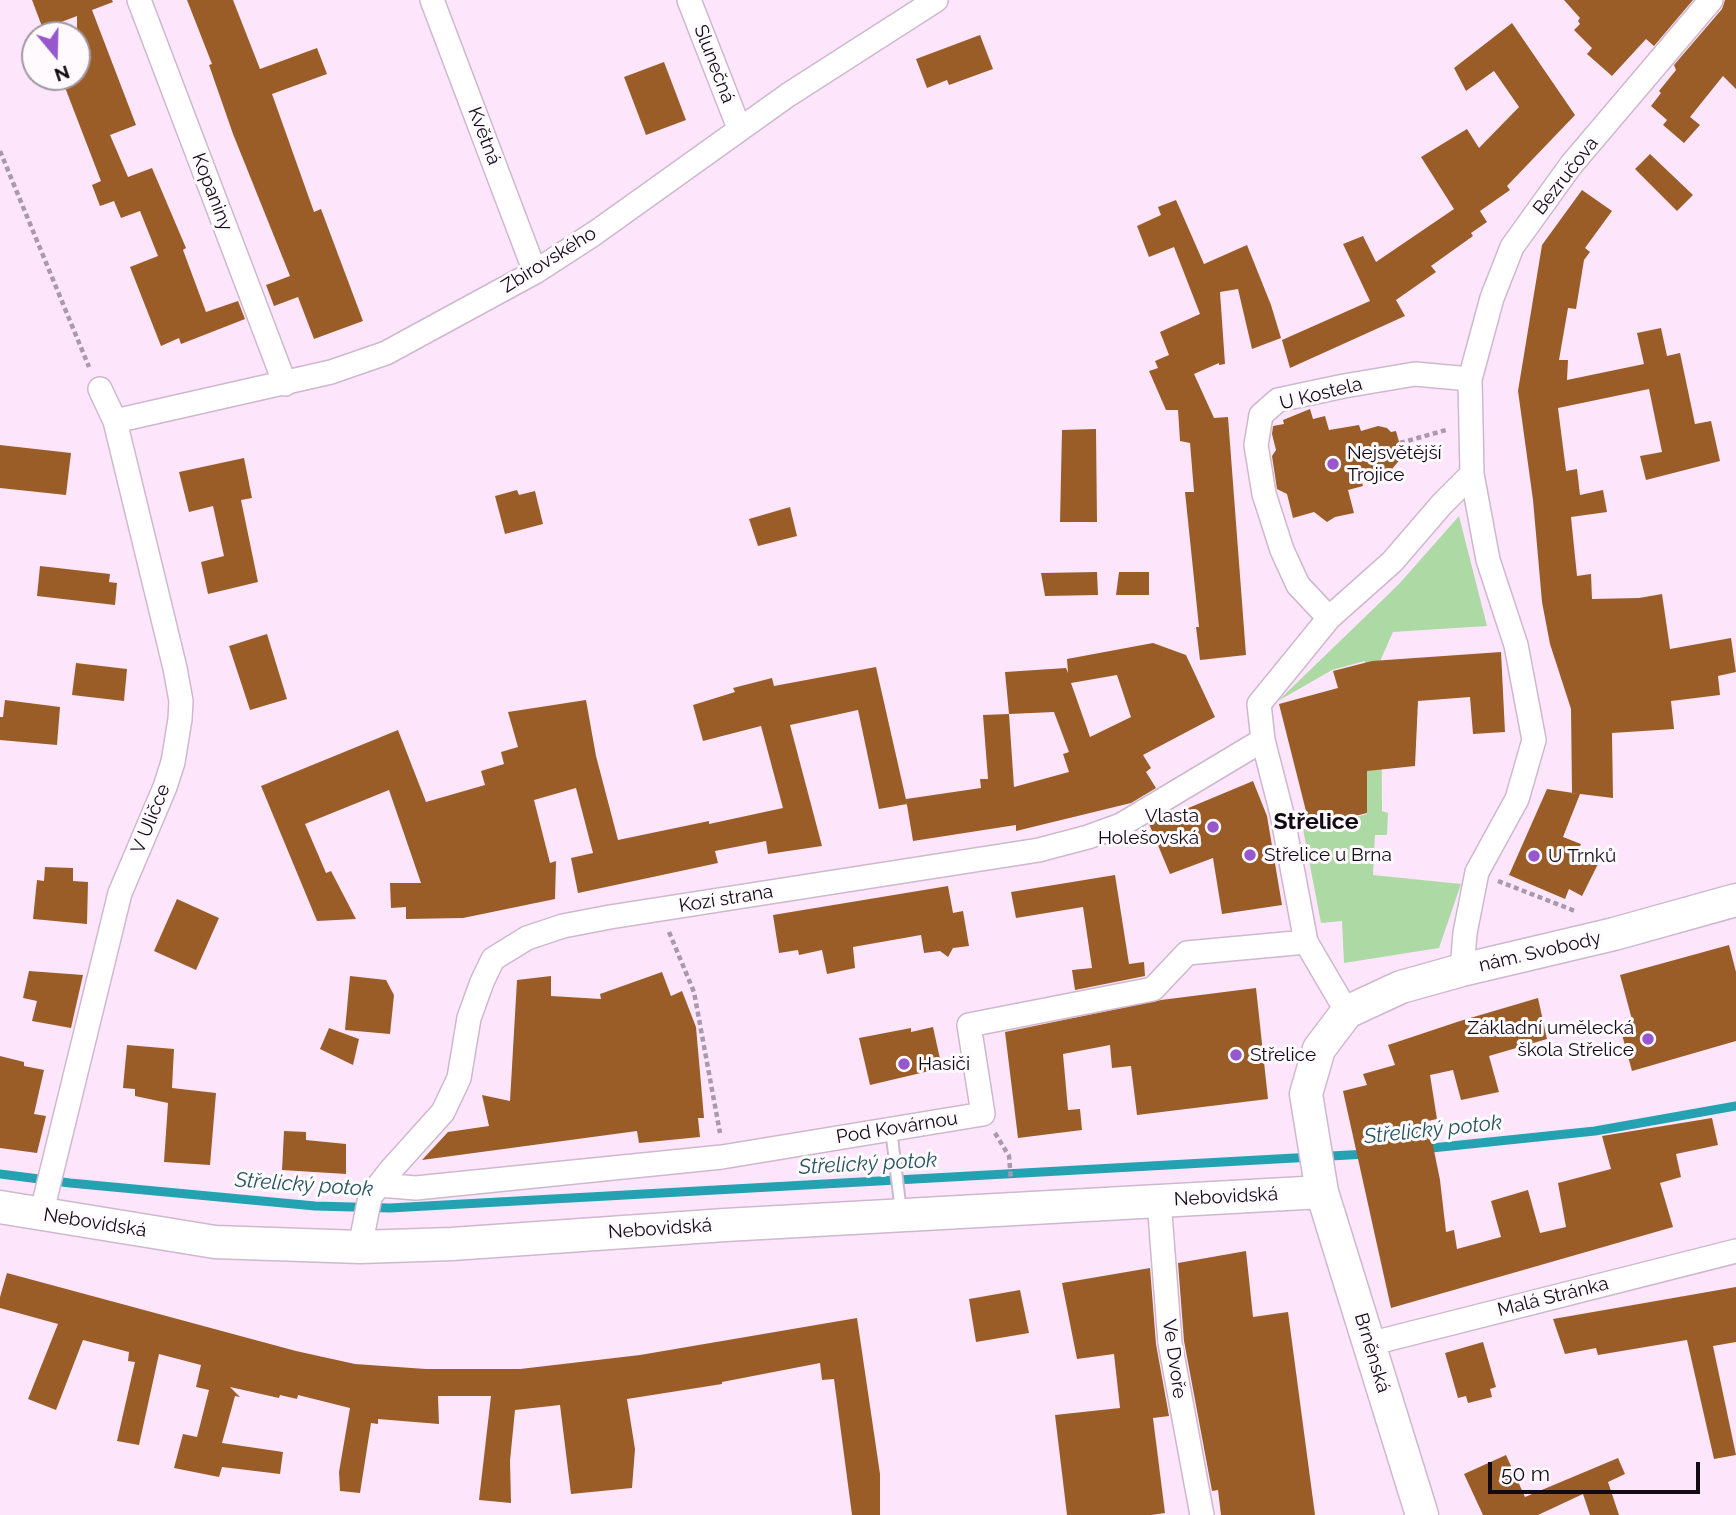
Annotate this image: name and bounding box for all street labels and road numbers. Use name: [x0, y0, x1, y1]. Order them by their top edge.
street label: Slunečná: [689, 22, 739, 106]
street label: Květná: [463, 104, 505, 168]
street label: Bezručova: [1529, 133, 1603, 219]
street label: Kopaniny: [187, 150, 237, 234]
street label: Zbirovského: [497, 222, 601, 298]
street label: U Kostela: [1277, 373, 1365, 415]
street label: V Uličce: [127, 781, 175, 857]
street label: Kozí strana: [677, 880, 775, 918]
street label: nám. Svobody: [1477, 927, 1603, 977]
street label: Pod Kovárnou: [835, 1107, 959, 1149]
street label: Nebovidská: [1173, 1183, 1279, 1211]
street label: Nebovidská: [42, 1204, 148, 1242]
street label: Nebovidská: [607, 1214, 713, 1244]
street label: Malá Stránka: [1495, 1272, 1611, 1322]
street label: Brněnská: [1349, 1310, 1395, 1396]
street label: Ve Dvoře: [1157, 1318, 1191, 1400]

